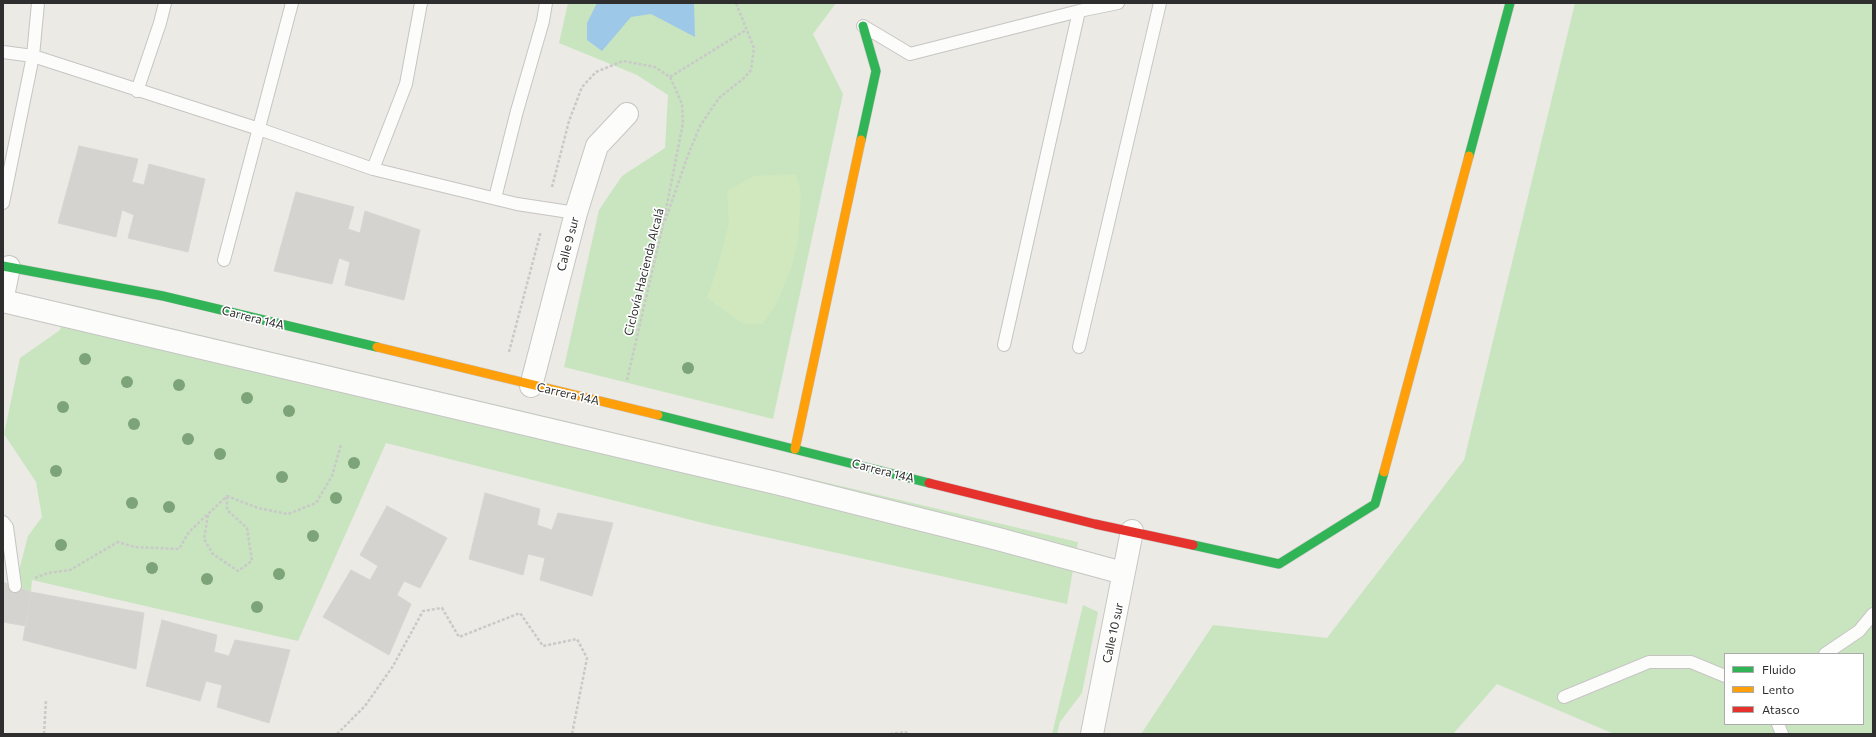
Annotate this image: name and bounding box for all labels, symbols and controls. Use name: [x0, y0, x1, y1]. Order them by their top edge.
street label: Ciclovía Hacienda Alcalá: [621, 207, 667, 337]
street label: Calle 9 sur: [554, 215, 582, 273]
street label: Carrera 14A: [220, 303, 286, 333]
street label: Carrera 14A: [535, 380, 601, 408]
street label: Carrera 14A: [850, 456, 916, 486]
street label: Calle 10 sur: [1100, 601, 1126, 665]
legend: [1724, 653, 1864, 725]
text: Fluido: [1762, 662, 1796, 676]
text: Lento: [1762, 682, 1794, 696]
text: Atasco: [1762, 702, 1800, 716]

